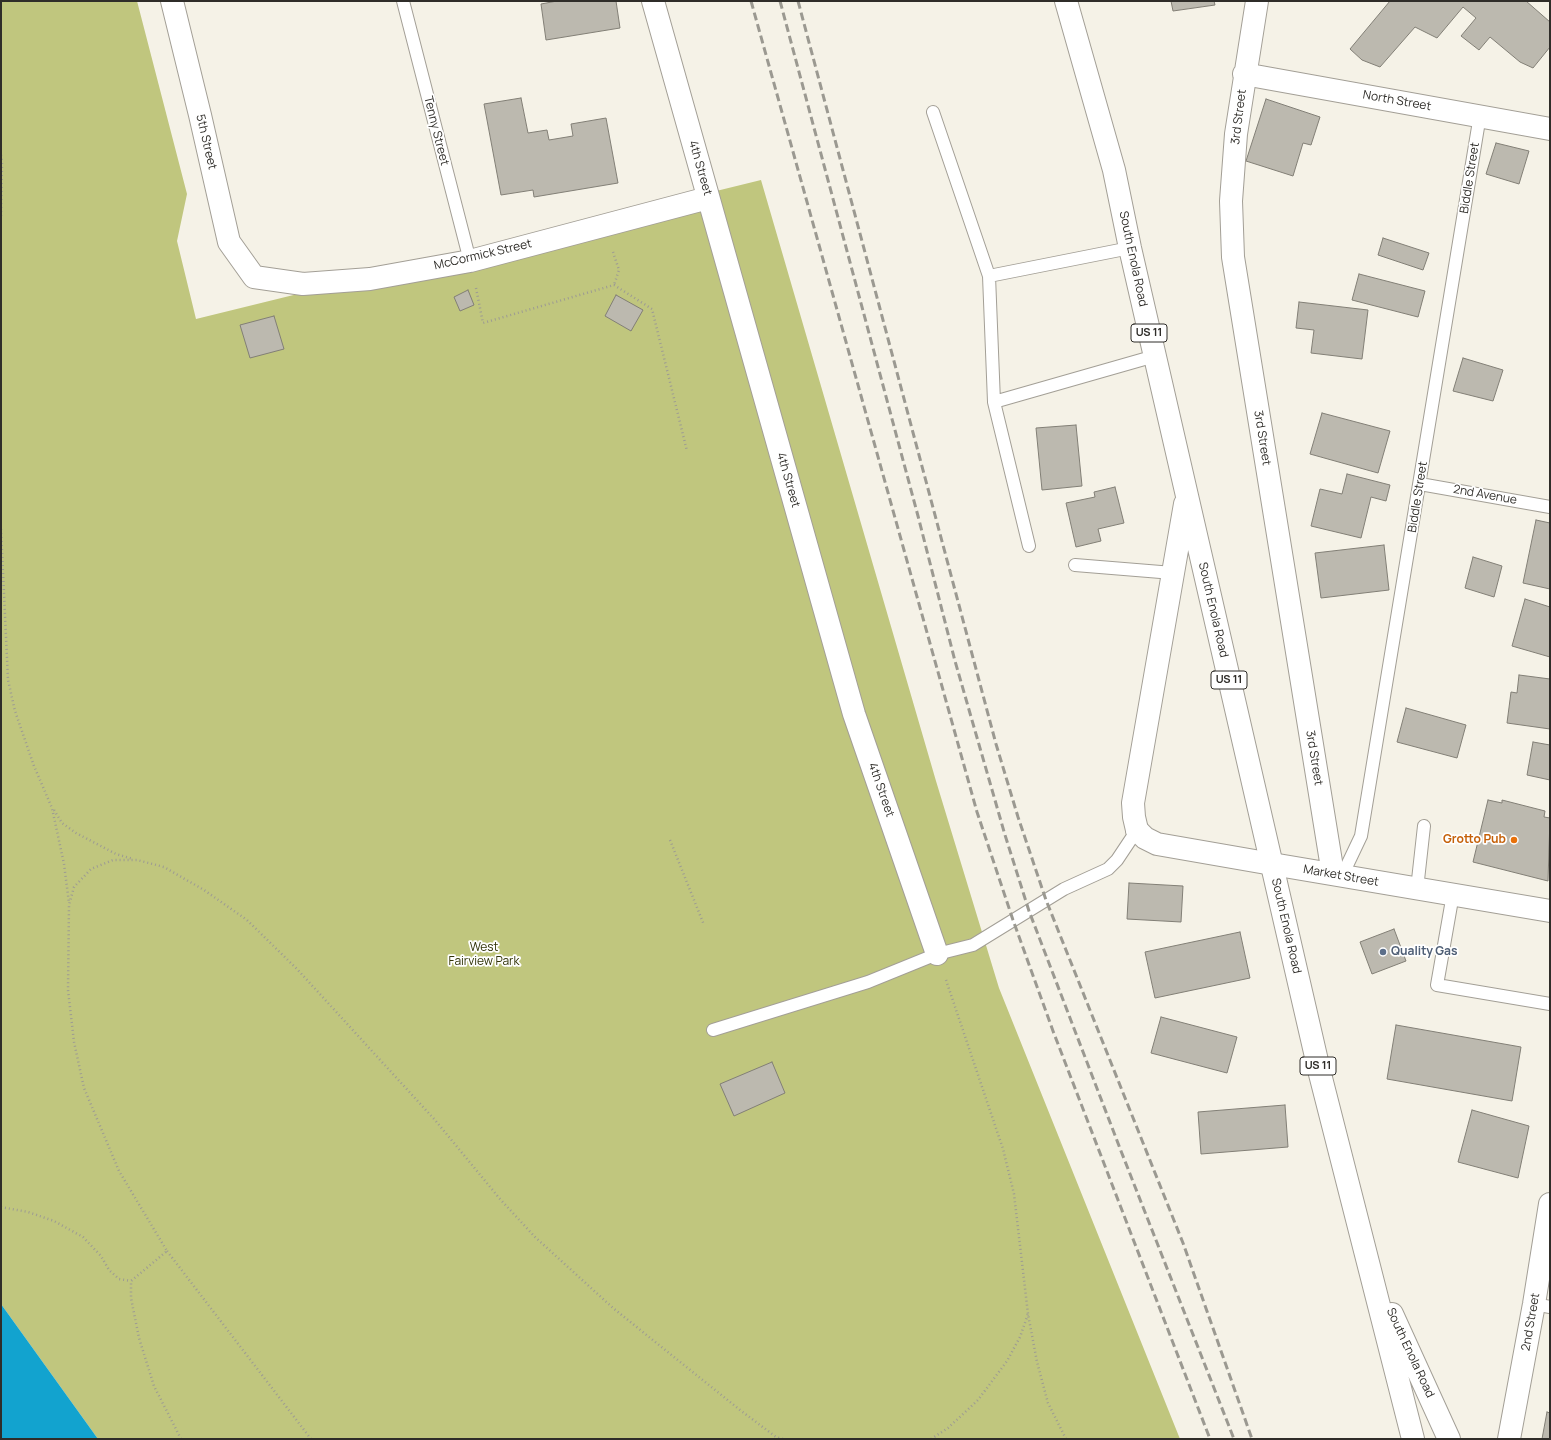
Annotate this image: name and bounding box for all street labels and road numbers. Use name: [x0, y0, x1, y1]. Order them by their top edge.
street label: North Street: [1362, 88, 1432, 114]
street label: 3rd Street: [1228, 89, 1250, 145]
street label: Tenny Street: [420, 95, 452, 167]
street label: 5th Street: [193, 113, 219, 171]
street label: 4th Street: [685, 139, 715, 197]
street label: Biddle Street: [1457, 141, 1483, 215]
street label: South Enola Road: [1116, 210, 1150, 308]
street label: McCormick Street: [433, 237, 533, 273]
road number: US 11: [1131, 324, 1167, 342]
street label: 3rd Street: [1251, 409, 1273, 467]
street label: 4th Street: [773, 451, 803, 509]
street label: Biddle Street: [1405, 460, 1431, 534]
street label: 2nd Avenue: [1452, 482, 1518, 508]
street label: South Enola Road: [1195, 561, 1231, 659]
road number: US 11: [1211, 671, 1247, 689]
street label: 3rd Street: [1303, 729, 1325, 787]
street label: 4th Street: [865, 761, 897, 819]
street label: Market Street: [1302, 862, 1380, 890]
street label: South Enola Road: [1268, 877, 1304, 975]
road number: US 11: [1300, 1057, 1336, 1075]
street label: 2nd Street: [1519, 1292, 1543, 1352]
street label: South Enola Road: [1383, 1306, 1437, 1400]

